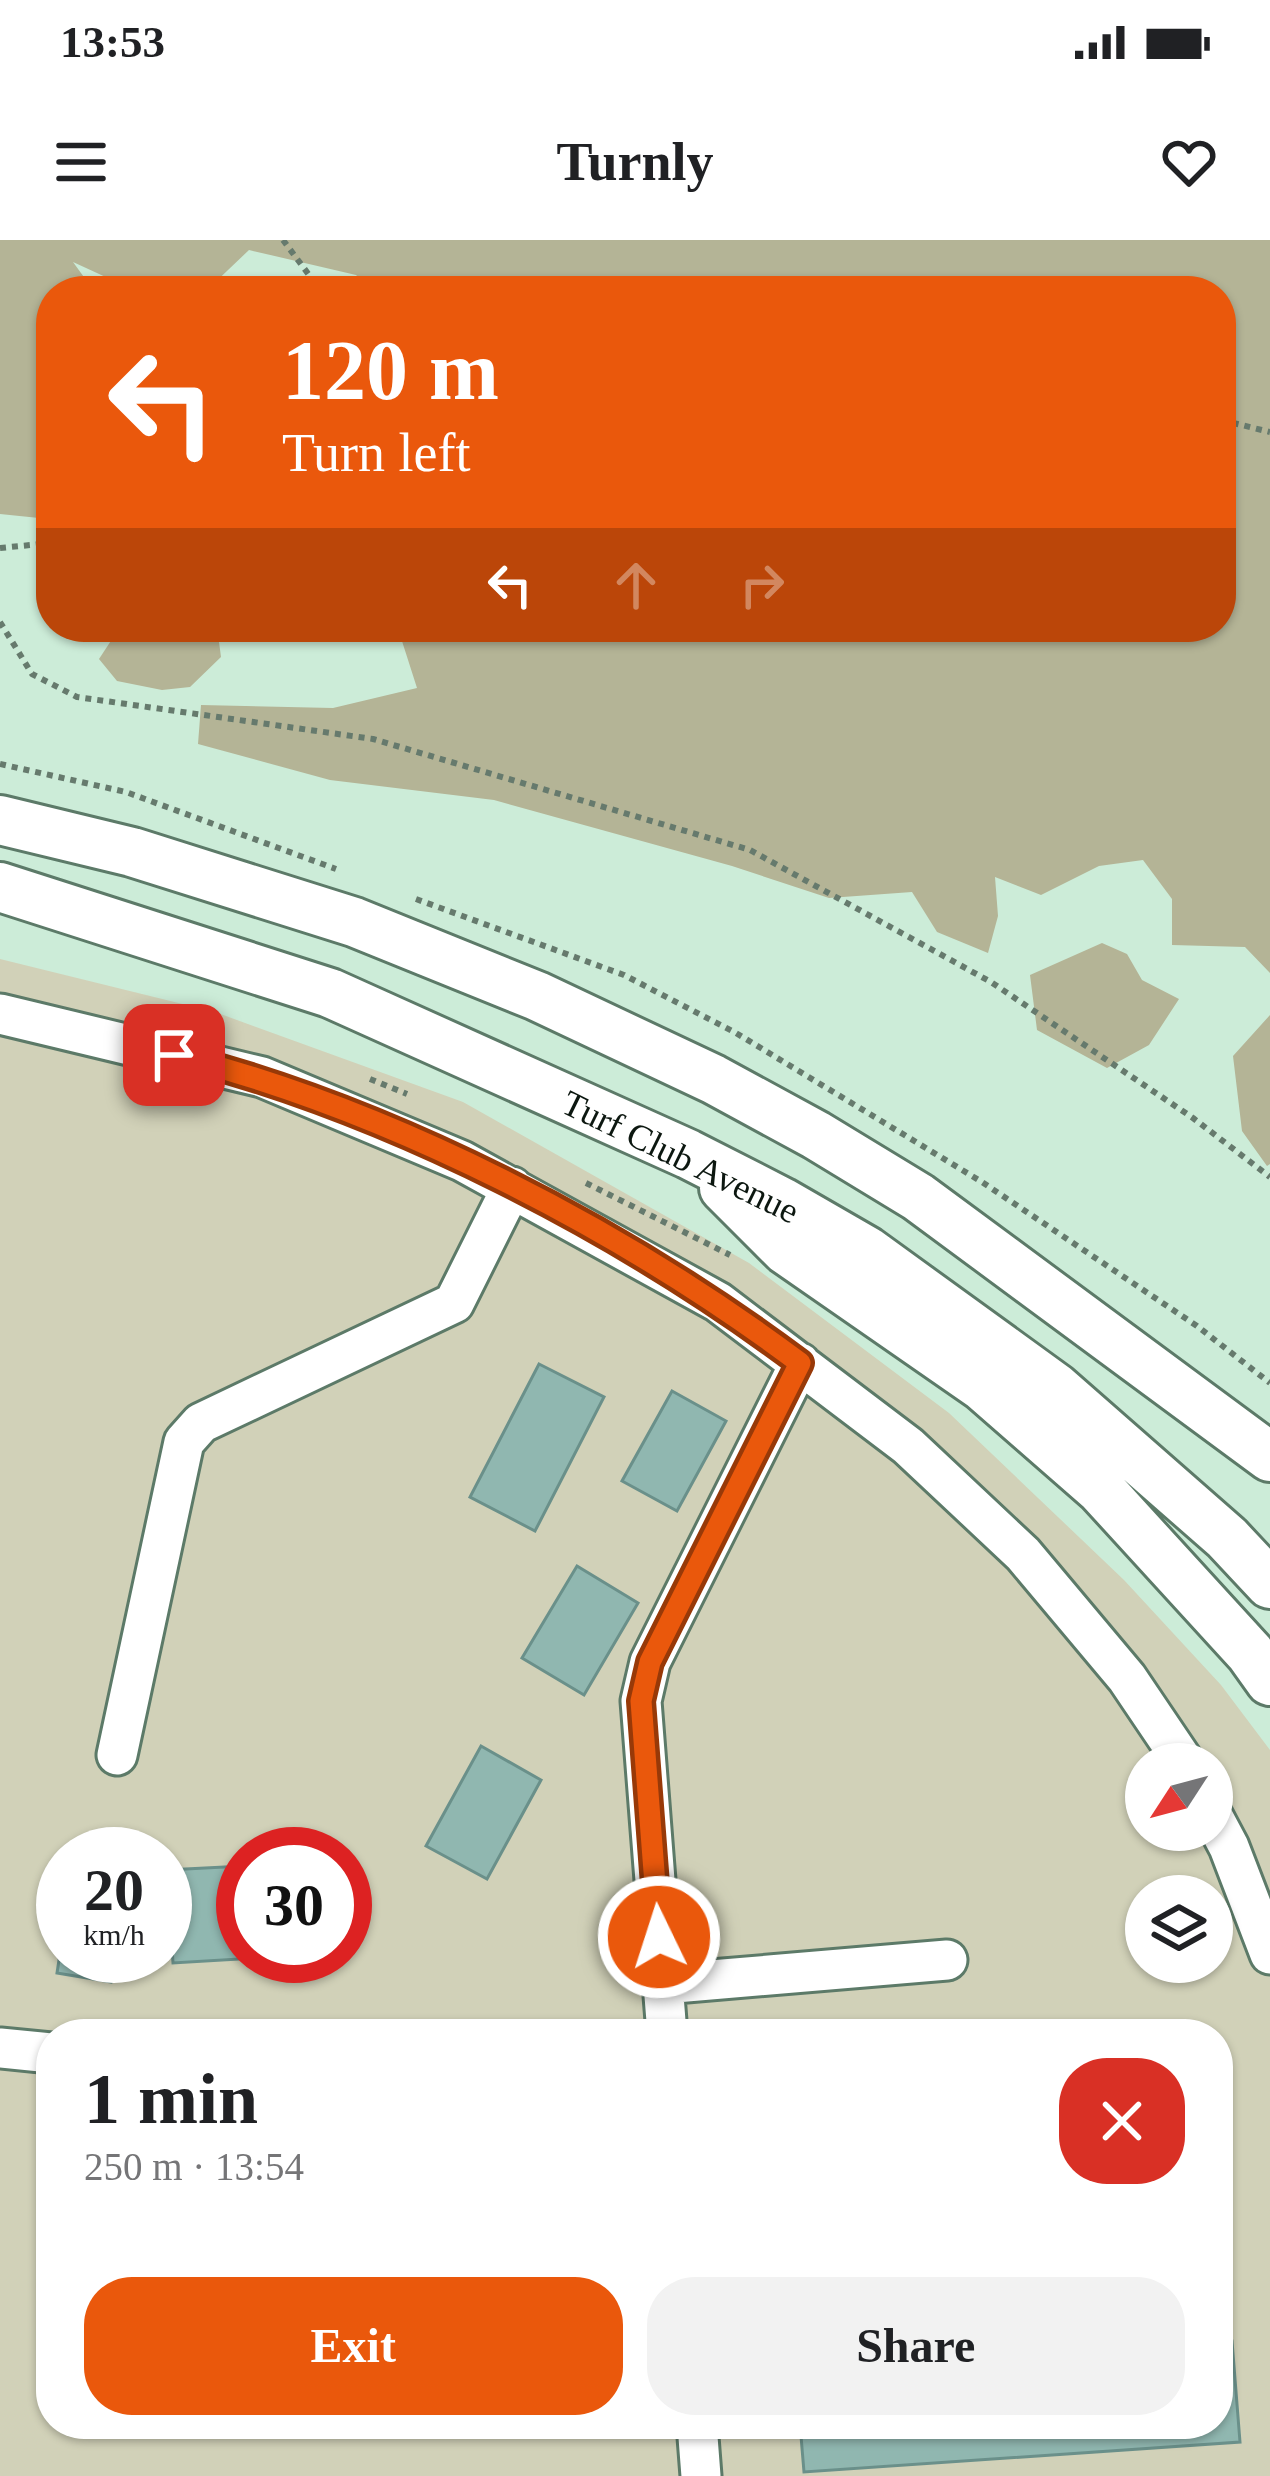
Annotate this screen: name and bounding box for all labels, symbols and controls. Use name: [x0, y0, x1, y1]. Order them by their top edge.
text: 13:53: [60, 17, 165, 67]
icon: menu: [48, 129, 114, 195]
icon: heart: [1156, 129, 1222, 195]
text: Turnly: [556, 132, 714, 192]
icon: left: [84, 324, 240, 480]
text: 120 m: [282, 324, 499, 417]
text: Turn left: [282, 423, 471, 483]
icon: left: [477, 552, 543, 618]
icon: ahead: [603, 552, 669, 618]
icon: right: [729, 552, 795, 618]
pin: [123, 1004, 225, 1106]
icon: arrive: [141, 1022, 207, 1088]
street label: Turf Club Avenue: [556, 1082, 805, 1231]
north arrow: [1125, 1743, 1233, 1851]
map controls: [1125, 1743, 1233, 1983]
speed limit sign: 30: [216, 1827, 372, 1983]
text: 20: [84, 1857, 144, 1923]
position arrow: [596, 1874, 722, 2000]
button: layers: [1125, 1875, 1233, 1983]
text: km/h: [83, 1918, 145, 1951]
button: close: [1059, 2058, 1185, 2184]
text: 1 min: [84, 2059, 258, 2139]
text: 250 m · 13:54: [84, 2145, 304, 2188]
button: Exit: [84, 2277, 623, 2415]
button: Share: [647, 2277, 1185, 2415]

